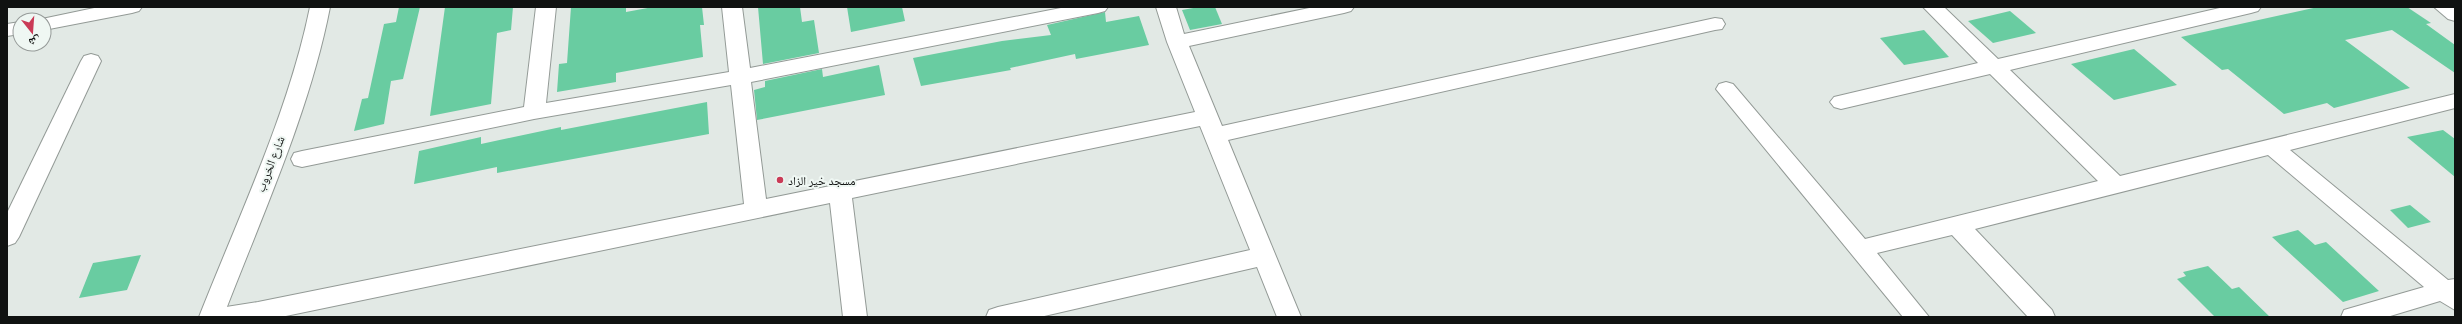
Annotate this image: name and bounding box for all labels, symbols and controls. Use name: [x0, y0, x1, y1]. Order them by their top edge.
north arrow: [12, 12, 52, 52]
text: ش: [27, 32, 43, 50]
street label: شارع الخروب: [252, 134, 288, 194]
place label: مسجد خير الزاد: [788, 173, 856, 188]
marker: مسجد خير الزاد: [775, 175, 785, 185]

